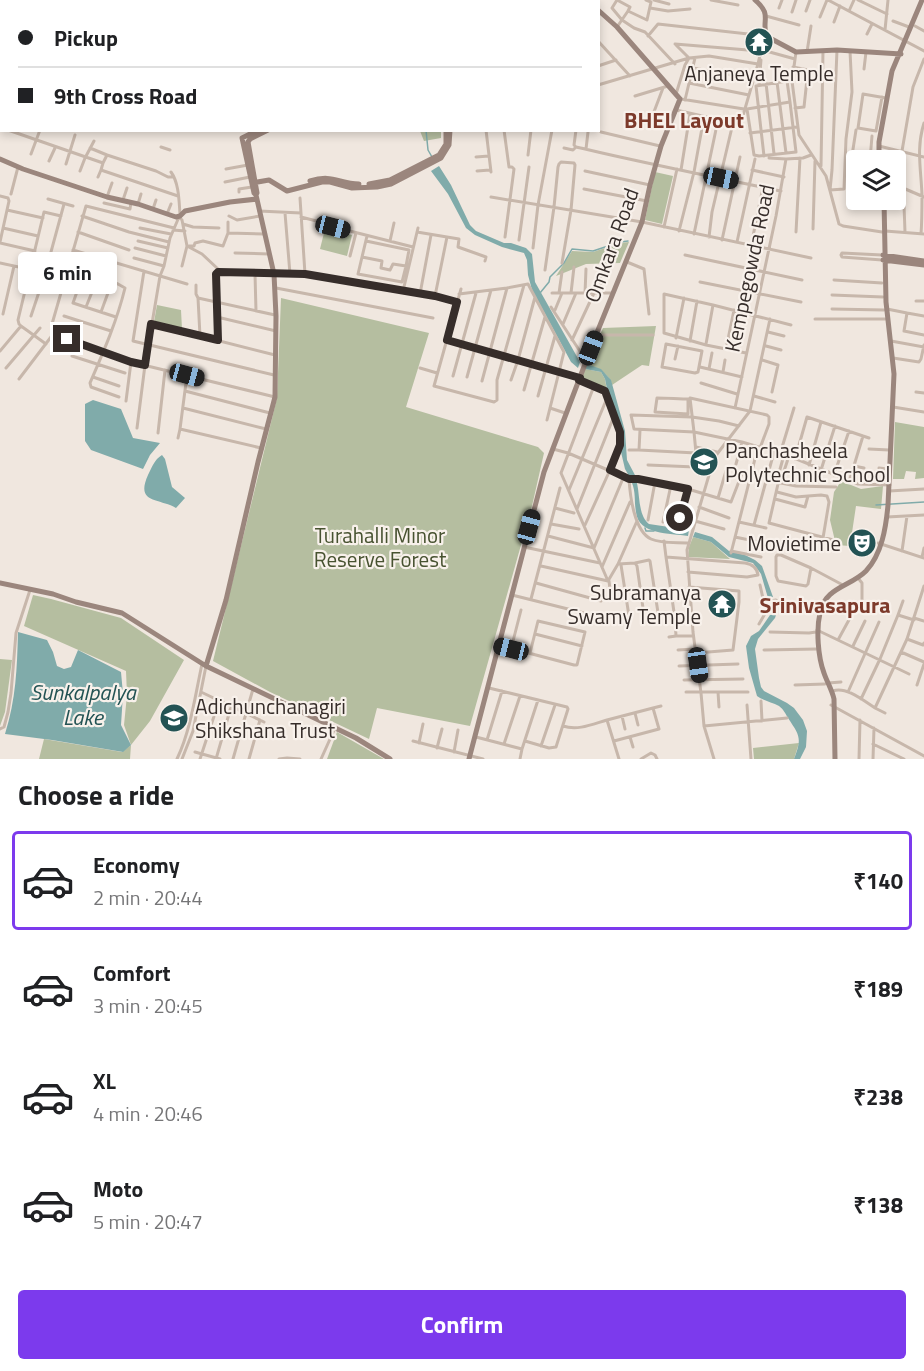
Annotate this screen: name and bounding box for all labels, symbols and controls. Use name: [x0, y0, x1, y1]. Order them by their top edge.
text: Pickup: [54, 21, 118, 55]
temple icon: Anjaneya Temple: [743, 26, 775, 58]
place label: Anjaneya Temple: [684, 57, 834, 89]
text: 9th Cross Road: [54, 79, 197, 113]
district label: BHEL Layout: [624, 103, 744, 137]
map controls: [846, 150, 906, 210]
button: layers: [846, 150, 906, 210]
car: [702, 165, 740, 191]
street label: Kempegowda Road: [716, 181, 782, 355]
street label: Omkara Road: [575, 183, 647, 307]
car: [313, 214, 353, 240]
callout: 6 min: [17, 252, 116, 294]
text: 6 min: [43, 257, 92, 288]
route end: [53, 325, 80, 352]
car: [576, 328, 606, 368]
car: [167, 362, 207, 388]
place label: Panchasheela Polytechnic School: [725, 434, 890, 490]
school or university icon: Panchasheela Polytechnic School: [688, 446, 720, 478]
route start: [666, 504, 693, 531]
car: [516, 507, 542, 547]
park label: Turahalli Minor Reserve Forest: [314, 519, 447, 575]
place label: Movietime: [747, 527, 841, 559]
theatre icon: Movietime: [846, 527, 878, 559]
place label: Subramanya Swamy Temple: [567, 576, 701, 632]
temple icon: Subramanya Swamy Temple: [706, 588, 738, 620]
district label: Srinivasapura: [760, 588, 890, 622]
car: [491, 636, 531, 662]
car: [687, 646, 709, 684]
water label: Sunkalpalya Lake: [30, 675, 138, 734]
place label: Adichunchanagiri Shikshana Trust: [195, 690, 346, 746]
school or university icon: Adichunchanagiri Shikshana Trust: [158, 702, 190, 734]
text: Choose a ride: [18, 774, 174, 815]
text: Economy: [93, 848, 180, 882]
icon: car: [21, 854, 75, 908]
text: ₹140: [853, 864, 903, 898]
text: 2 min · 20:44: [93, 882, 203, 913]
text: Comfort: [93, 956, 171, 990]
icon: car: [21, 962, 75, 1016]
text: ₹189: [853, 972, 903, 1006]
text: 3 min · 20:45: [93, 990, 203, 1021]
text: XL: [93, 1064, 116, 1098]
icon: car: [21, 1070, 75, 1124]
text: ₹238: [853, 1080, 903, 1114]
text: 4 min · 20:46: [93, 1098, 203, 1129]
text: Moto: [93, 1172, 143, 1206]
icon: car: [21, 1178, 75, 1232]
text: ₹138: [853, 1188, 903, 1222]
text: 5 min · 20:47: [93, 1206, 203, 1237]
button: Confirm: [18, 1290, 906, 1359]

